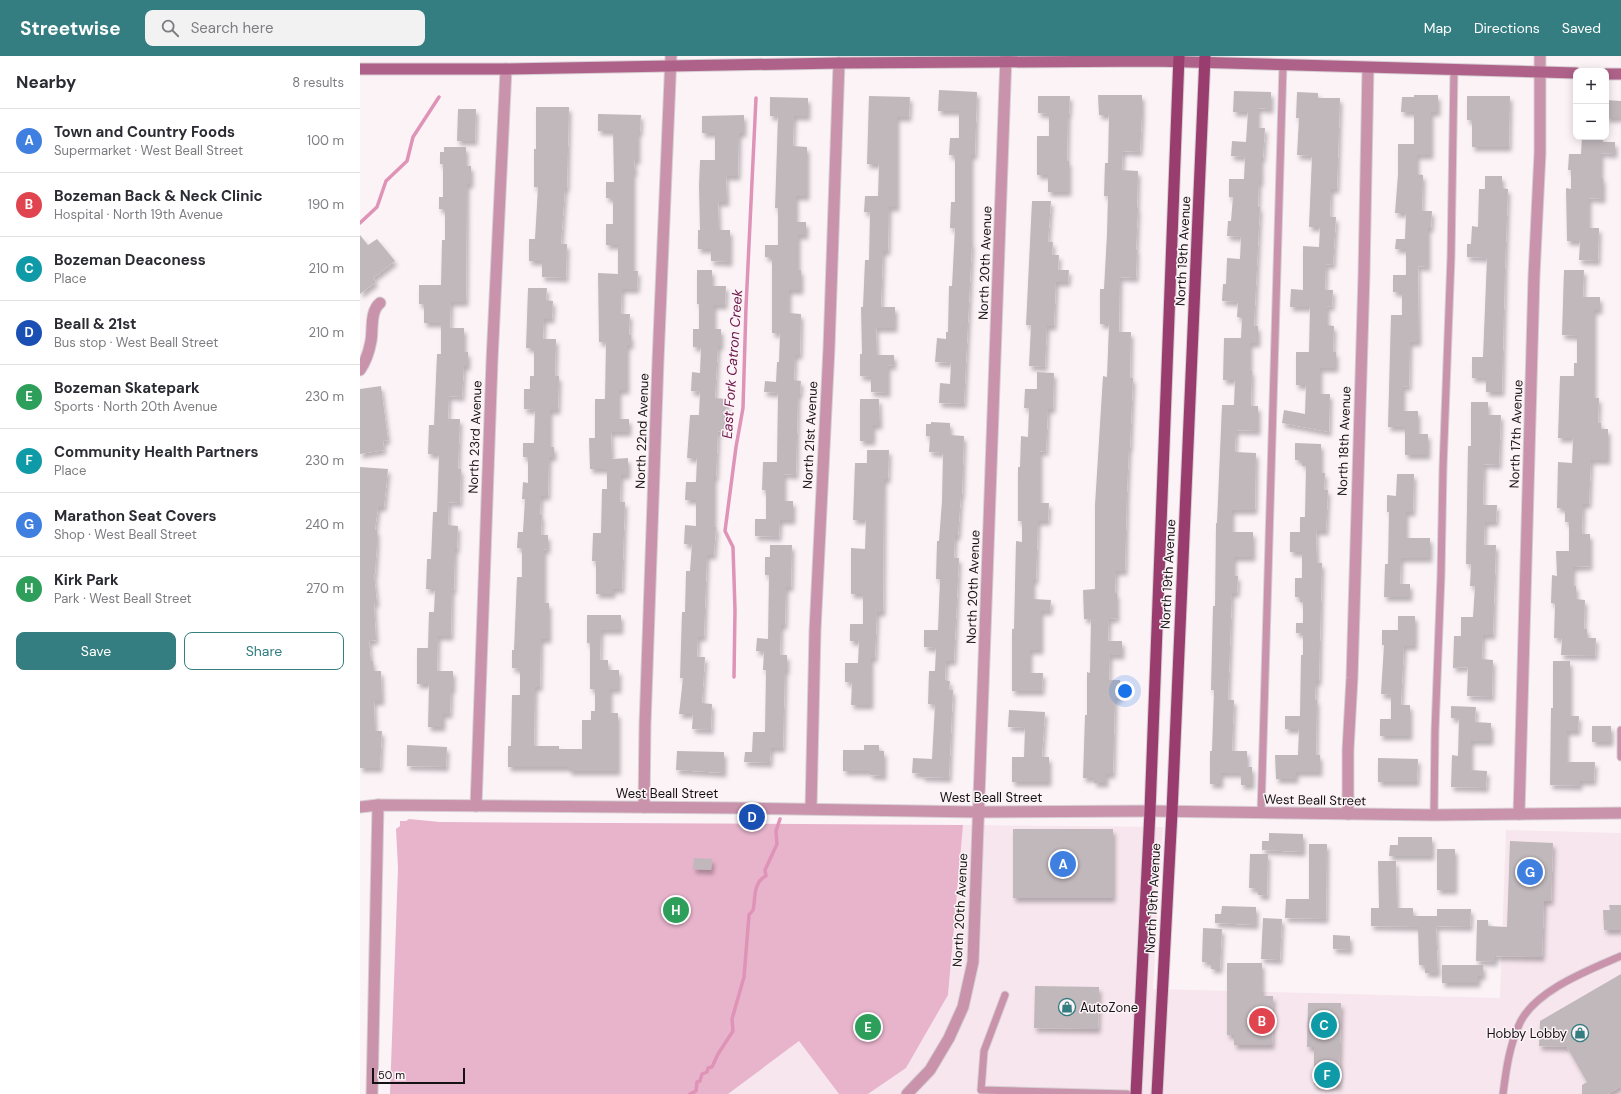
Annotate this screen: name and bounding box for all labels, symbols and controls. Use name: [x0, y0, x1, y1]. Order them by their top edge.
search box: [145, 10, 425, 46]
text: Streetwise: [20, 16, 121, 41]
icon: search: [159, 17, 181, 39]
text: Search here: [191, 18, 273, 38]
text: Map: [1424, 19, 1452, 37]
text: Directions: [1474, 19, 1540, 37]
text: Saved: [1562, 19, 1601, 37]
map controls: [1573, 68, 1609, 140]
button: +: [1573, 68, 1609, 104]
text: Nearby: [16, 71, 76, 93]
text: 8 results: [292, 74, 344, 91]
button: −: [1573, 104, 1609, 140]
text: Town and Country Foods: [54, 122, 235, 142]
text: A: [24, 132, 34, 149]
text: 100 m: [307, 132, 344, 149]
text: Supermarket · West Beall Street: [54, 142, 243, 159]
text: Bozeman Back & Neck Clinic: [54, 186, 263, 206]
text: B: [25, 196, 33, 213]
text: 190 m: [308, 196, 344, 213]
street label: North 19th Avenue: [1172, 196, 1194, 306]
text: Hospital · North 19th Avenue: [54, 206, 223, 223]
street label: North 20th Avenue: [975, 206, 995, 320]
text: Bozeman Deaconess: [54, 250, 206, 270]
text: C: [24, 260, 34, 277]
text: 210 m: [309, 260, 344, 277]
text: Place: [54, 270, 86, 287]
water label: East Fork Catron Creek: [718, 288, 746, 439]
text: Beall & 21st: [54, 314, 137, 334]
text: D: [24, 324, 34, 341]
text: 210 m: [309, 324, 344, 341]
text: Bus stop · West Beall Street: [54, 334, 218, 351]
street label: North 22nd Avenue: [631, 373, 653, 489]
text: Bozeman Skatepark: [54, 378, 200, 398]
street label: North 17th Avenue: [1506, 379, 1526, 489]
street label: North 23rd Avenue: [465, 380, 485, 494]
street label: North 21st Avenue: [799, 381, 821, 489]
street label: North 18th Avenue: [1334, 386, 1354, 496]
text: E: [25, 388, 33, 405]
text: 230 m: [305, 388, 344, 405]
text: Sports · North 20th Avenue: [54, 398, 217, 415]
text: Community Health Partners: [54, 442, 259, 462]
text: F: [25, 452, 33, 469]
text: 230 m: [305, 452, 344, 469]
text: Place: [54, 462, 86, 479]
text: Marathon Seat Covers: [54, 506, 217, 526]
text: G: [24, 516, 34, 533]
text: 240 m: [305, 516, 344, 533]
street label: North 19th Avenue: [1157, 519, 1179, 629]
text: Shop · West Beall Street: [54, 526, 197, 543]
street label: North 20th Avenue: [963, 530, 983, 644]
text: Kirk Park: [54, 570, 119, 590]
text: H: [24, 580, 34, 597]
text: 270 m: [306, 580, 344, 597]
text: Park · West Beall Street: [54, 590, 192, 607]
button: Save: [16, 632, 176, 670]
button: Share: [184, 632, 344, 670]
your location: [1115, 681, 1135, 701]
street label: West Beall Street: [616, 785, 718, 802]
street label: West Beall Street: [940, 789, 1042, 806]
street label: West Beall Street: [1264, 791, 1366, 809]
pin: D: [739, 802, 765, 832]
street label: North 19th Avenue: [1142, 843, 1164, 953]
pin: A: [1050, 849, 1076, 879]
street label: North 20th Avenue: [949, 853, 971, 967]
pin: G: [1517, 857, 1543, 887]
pin: H: [663, 895, 689, 925]
shop icon: AutoZone: [1057, 997, 1077, 1017]
place label: AutoZone: [1080, 999, 1138, 1016]
pin: B: [1249, 1006, 1275, 1036]
pin: C: [1311, 1010, 1337, 1040]
pin: E: [855, 1012, 881, 1042]
shop icon: Hobby Lobby: [1570, 1023, 1590, 1043]
place label: Hobby Lobby: [1487, 1025, 1567, 1042]
pin: F: [1314, 1060, 1340, 1090]
scale bar: [372, 1066, 465, 1085]
text: 50 m: [378, 1068, 405, 1082]

